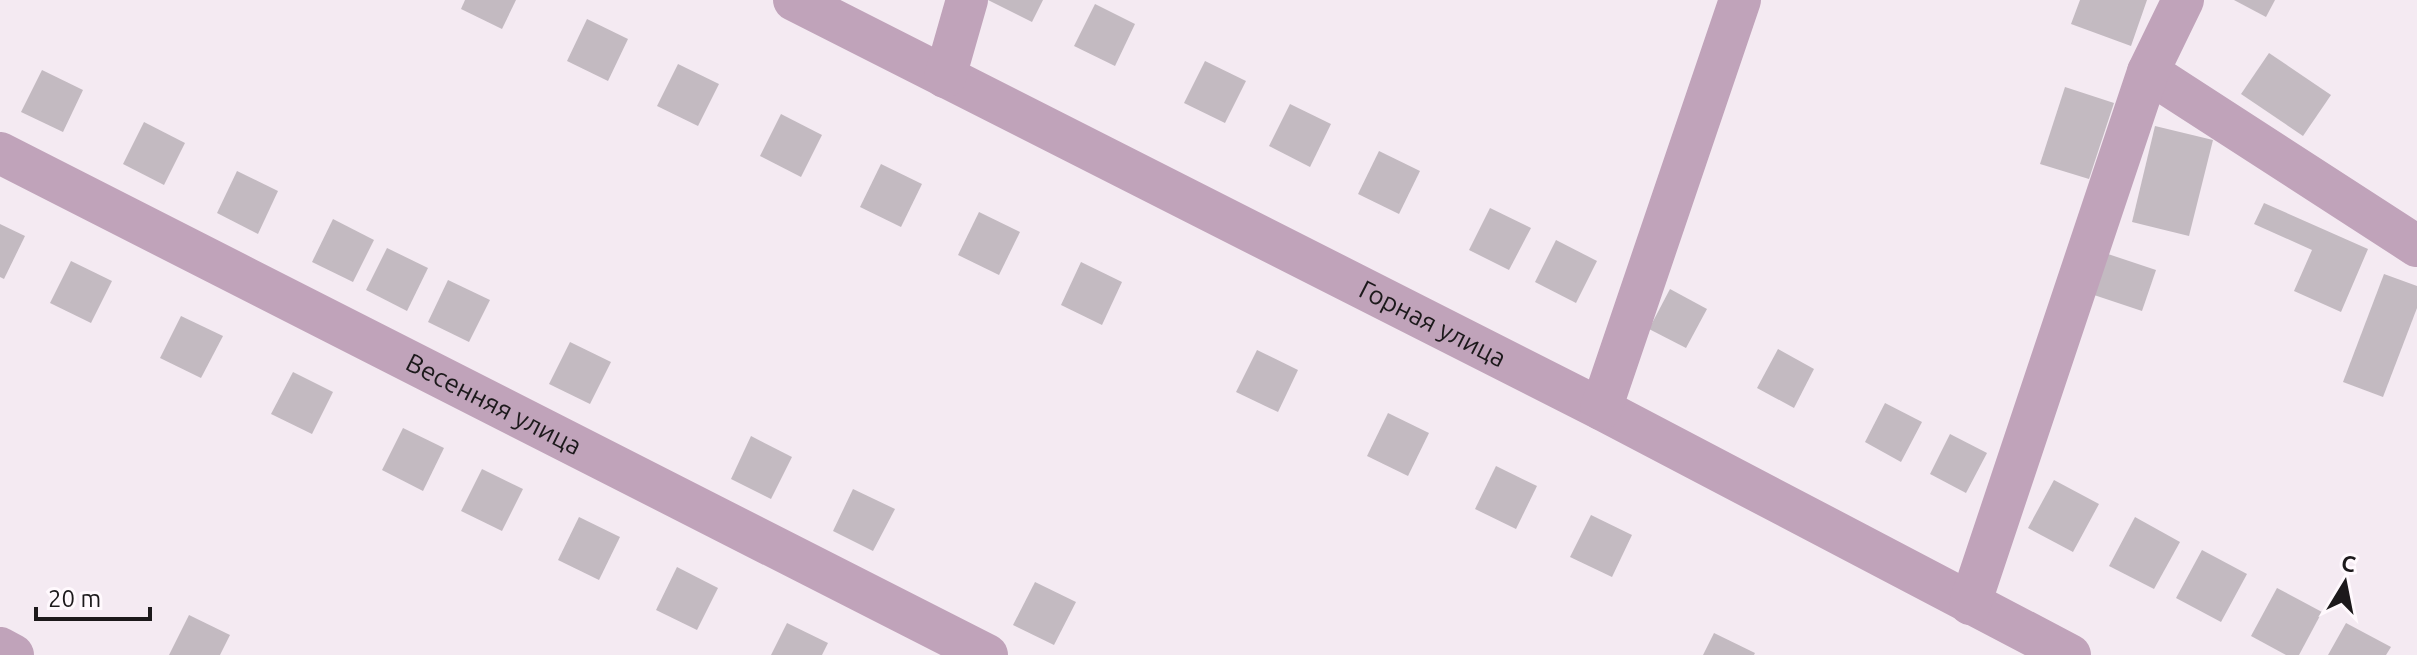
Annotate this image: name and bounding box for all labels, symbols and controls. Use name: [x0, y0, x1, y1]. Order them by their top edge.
street label: Горная улица: [1355, 274, 1511, 372]
street label: Весенняя улица: [401, 347, 587, 460]
north arrow: [2305, 543, 2385, 623]
text: С: [2339, 549, 2358, 576]
scale bar: [36, 571, 150, 621]
text: 20 m: [48, 585, 101, 612]

